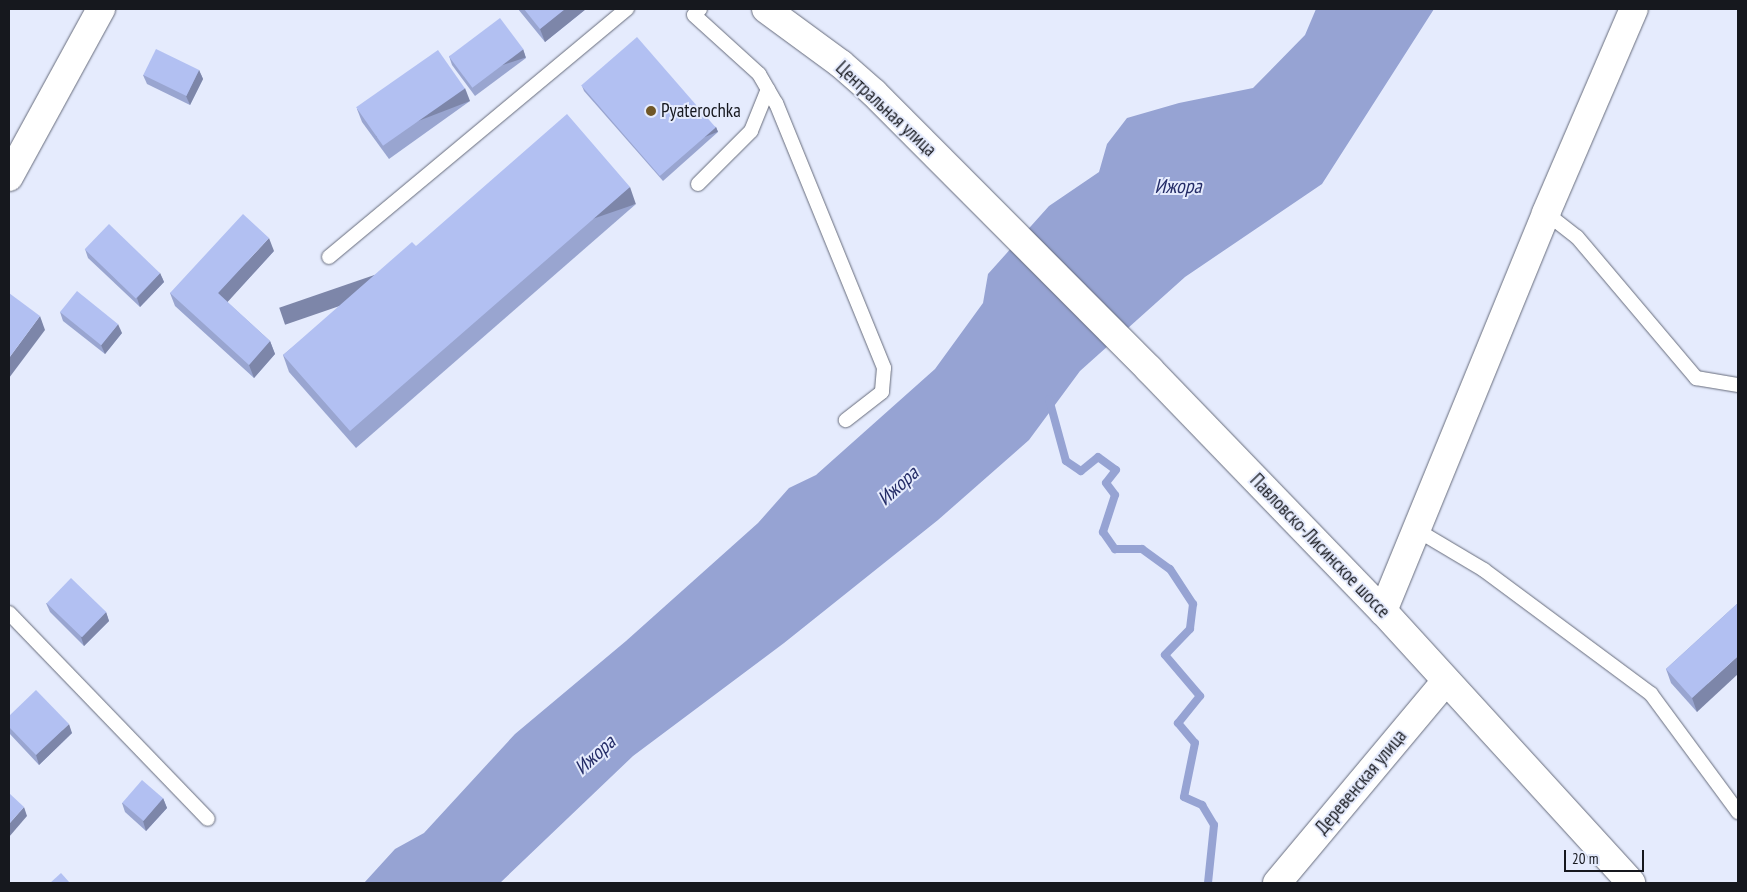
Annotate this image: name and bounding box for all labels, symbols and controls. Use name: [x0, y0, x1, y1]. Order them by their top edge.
street label: Центральная улица: [831, 57, 941, 161]
place label: Pyaterochka: [661, 100, 741, 122]
marker: Pyaterochka: [645, 105, 657, 117]
water label: Ижора: [1155, 174, 1201, 198]
water label: Ижора: [873, 461, 923, 511]
street label: Павловско-Лисинское шоссе: [1245, 469, 1395, 623]
street label: Деревенская улица: [1311, 725, 1411, 839]
water label: Ижора: [570, 730, 620, 780]
scale bar: [1567, 840, 1647, 872]
text: 20 m: [1572, 849, 1598, 868]

